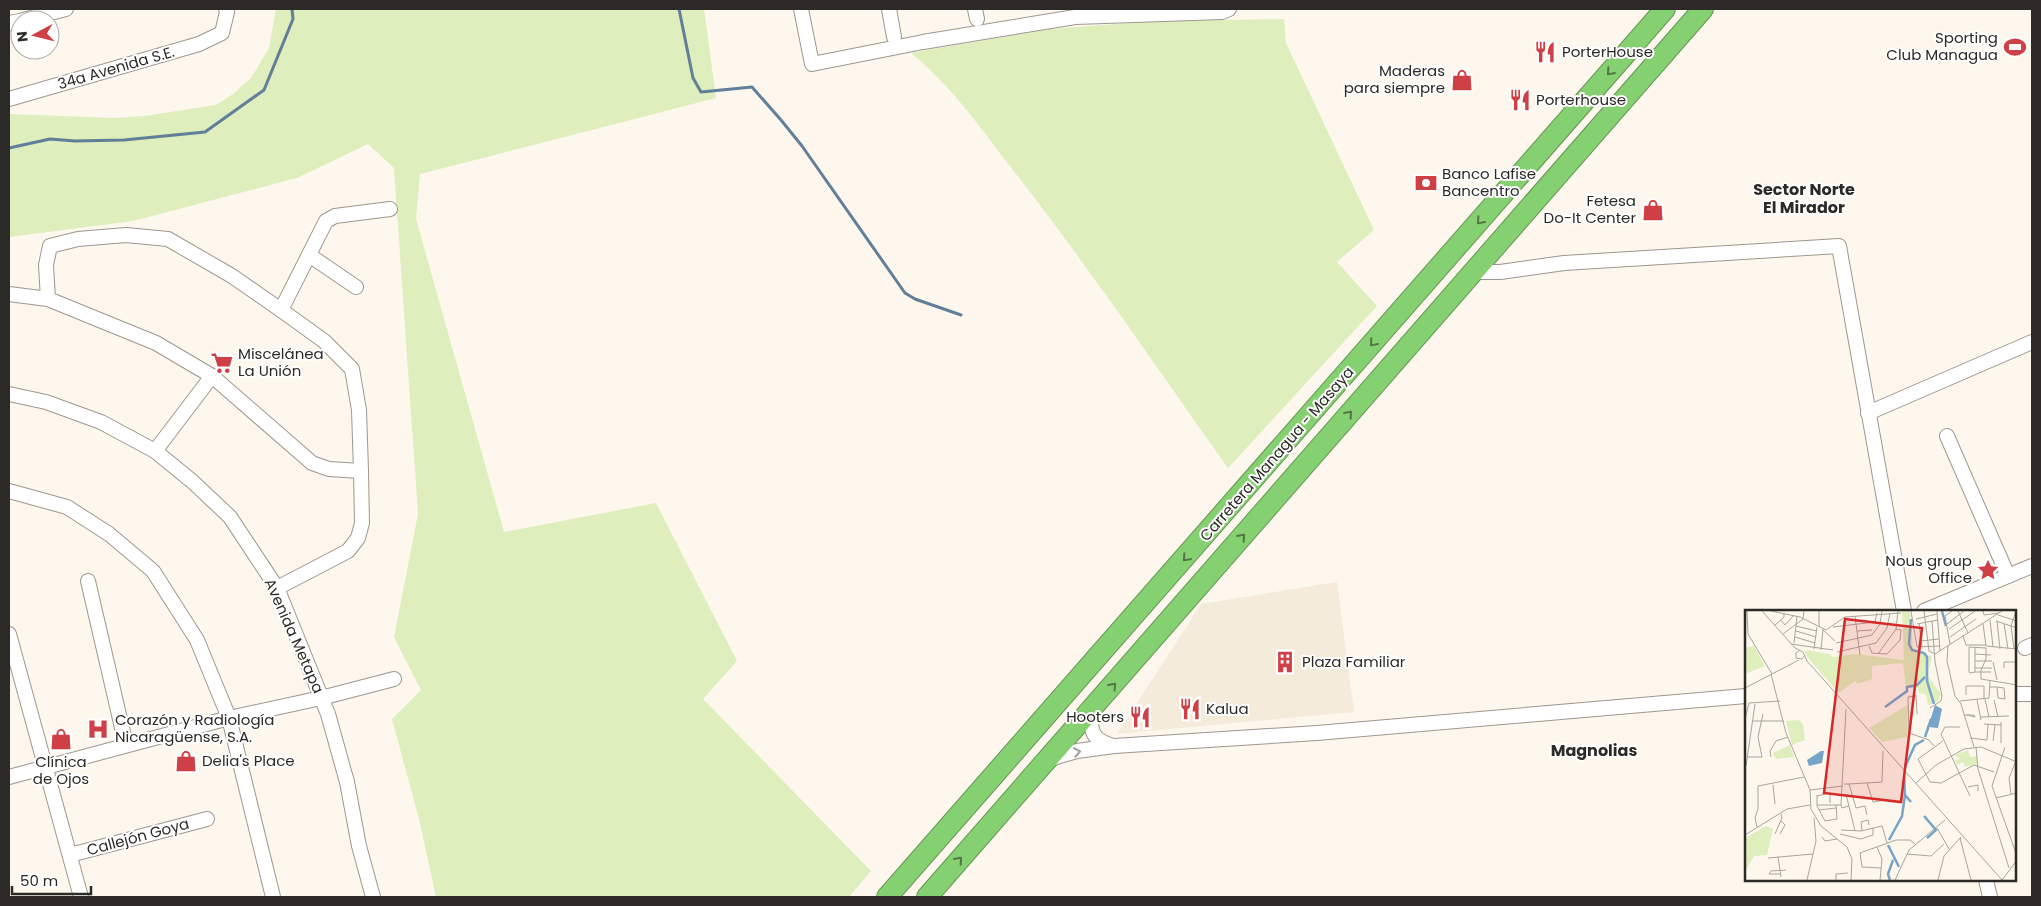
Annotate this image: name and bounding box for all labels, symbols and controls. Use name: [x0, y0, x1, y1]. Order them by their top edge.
north arrow: [10, 10, 60, 60]
place label: Sporting Club Managua: [1886, 27, 1998, 65]
text: N: [12, 30, 33, 43]
sports icon: Sporting Club Managua: [2002, 34, 2028, 60]
restaurant icon: PorterHouse: [1532, 39, 1558, 65]
street label: 34a Avenida S.E.: [55, 41, 177, 94]
place label: PorterHouse: [1562, 41, 1653, 62]
place label: Maderas para siempre: [1344, 60, 1445, 98]
one-way arrow: [1607, 66, 1616, 75]
shop icon: Maderas para siempre: [1449, 67, 1475, 93]
restaurant icon: Porterhouse: [1507, 87, 1533, 113]
place label: Porterhouse: [1536, 89, 1626, 110]
place label: Banco Lafise Bancentro: [1442, 163, 1536, 201]
bank icon: Banco Lafise Bancentro: [1413, 170, 1439, 196]
district label: Sector Norte El Mirador: [1753, 178, 1855, 219]
place label: Fetesa Do-It Center: [1544, 190, 1636, 228]
shop icon: Fetesa Do-It Center: [1640, 197, 1666, 223]
one-way arrow: [1477, 215, 1486, 224]
one-way arrow: [1370, 337, 1379, 346]
place label: Miscelánea La Unión: [238, 343, 324, 381]
supermarket icon: Miscelánea La Unión: [209, 350, 235, 376]
street label: Carretera Managua - Masaya: [1195, 362, 1358, 546]
one-way arrow: [1343, 411, 1352, 420]
one-way arrow: [1237, 534, 1246, 543]
place label: Nous group Office: [1885, 550, 1972, 588]
one-way arrow: [1182, 552, 1191, 561]
place icon: Nous group Office: [1975, 557, 2001, 583]
street label: Avenida Metapa: [260, 575, 329, 696]
inset map: [1745, 610, 2016, 881]
building icon: Plaza Familiar: [1272, 649, 1298, 675]
place label: Plaza Familiar: [1302, 651, 1406, 672]
one-way arrow: [1107, 683, 1116, 692]
restaurant icon: Kalua: [1177, 696, 1203, 722]
place label: Kalua: [1206, 698, 1249, 719]
restaurant icon: Hooters: [1127, 704, 1153, 730]
place label: Hooters: [1066, 706, 1124, 727]
place label: Corazón y Radiología Nicaragüense, S.A.: [115, 709, 274, 747]
hospital icon: Corazón y Radiología Nicaragüense, S.A.: [85, 716, 111, 742]
shop icon: Clínica de Ojos: [48, 726, 74, 752]
district label: Magnolias: [1551, 739, 1637, 762]
one-way arrow: [1073, 747, 1081, 757]
shop icon: Delia's Place: [173, 748, 199, 774]
place label: Delia's Place: [202, 750, 295, 771]
place label: Clínica de Ojos: [33, 751, 89, 789]
street label: Callejón Goya: [84, 813, 191, 860]
one-way arrow: [953, 857, 962, 866]
scale bar: [12, 864, 91, 896]
text: 50 m: [20, 870, 58, 891]

